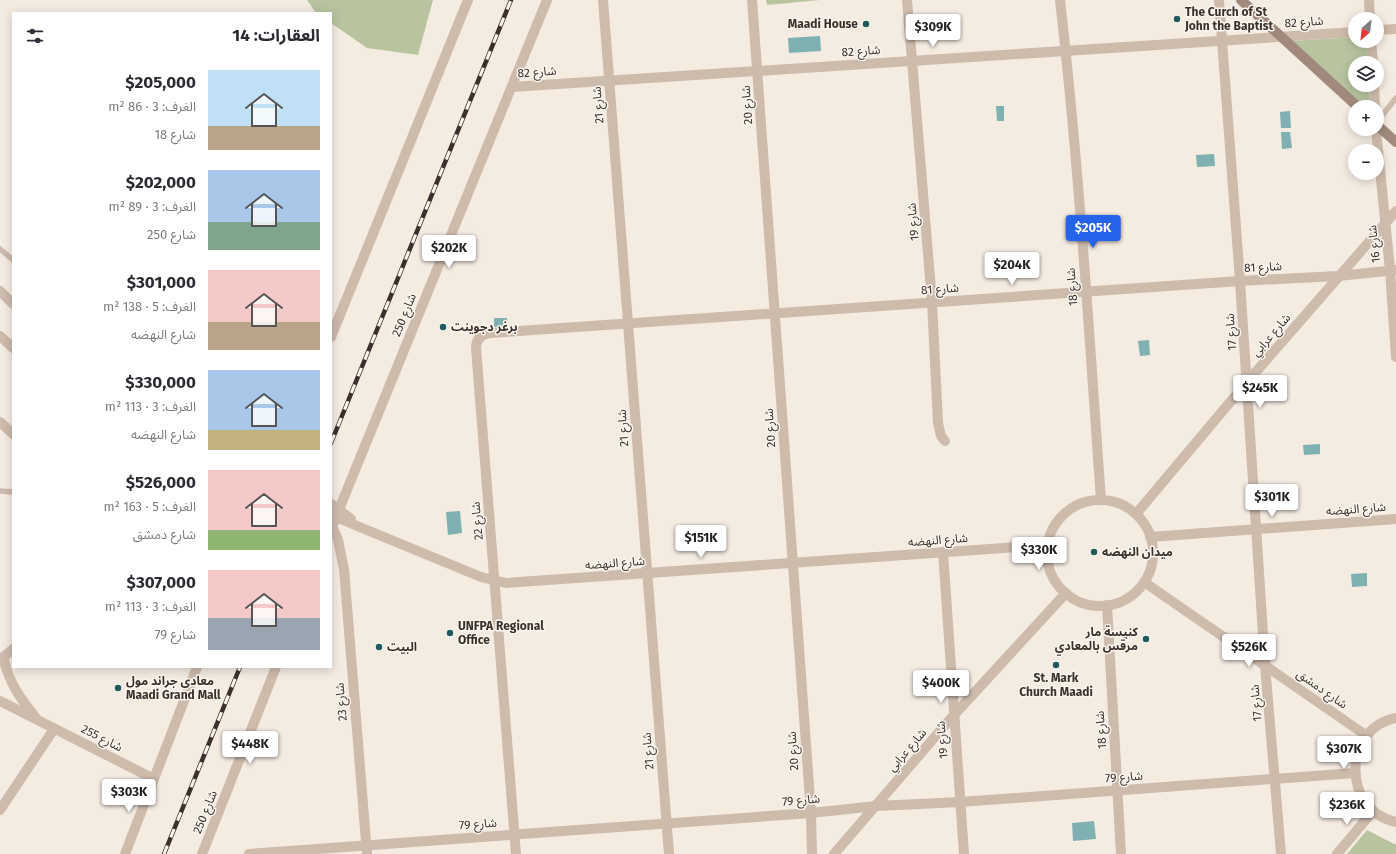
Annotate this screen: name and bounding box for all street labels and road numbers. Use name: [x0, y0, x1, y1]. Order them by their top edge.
street label: شارع 82: [1284, 14, 1324, 32]
street label: شارع 82: [841, 43, 881, 61]
street label: شارع 82: [517, 64, 557, 82]
street label: شارع 20: [739, 85, 757, 125]
street label: شارع 21: [589, 86, 609, 124]
street label: شارع 19: [904, 202, 924, 242]
street label: شارع 16: [1365, 224, 1385, 264]
street label: شارع 81: [1244, 259, 1282, 277]
street label: شارع 18: [1064, 267, 1082, 307]
street label: شارع 81: [921, 281, 960, 299]
street label: شارع 250: [389, 291, 421, 339]
street label: شارع عرابي: [1249, 311, 1295, 361]
street label: شارع 17: [1223, 313, 1241, 351]
street label: شارع 20: [762, 408, 780, 448]
street label: شارع 21: [615, 409, 633, 447]
street label: شارع النهضه: [1326, 500, 1387, 520]
street label: شارع 22: [468, 501, 488, 541]
street label: شارع النهضه: [908, 531, 969, 551]
street label: شارع النهضه: [585, 554, 646, 574]
street label: شارع دمشق: [1293, 666, 1350, 713]
street label: شارع 23: [332, 682, 352, 722]
street label: شارع 17: [1247, 684, 1267, 722]
street label: شارع 18: [1093, 710, 1111, 750]
street label: شارع 19: [933, 720, 953, 760]
street label: شارع 255: [78, 722, 125, 756]
street label: شارع عرابي: [885, 726, 931, 776]
street label: شارع 20: [785, 731, 803, 771]
street label: شارع 21: [639, 732, 659, 770]
street label: شارع 79: [1105, 769, 1144, 787]
street label: شارع 250: [190, 788, 222, 836]
street label: شارع 79: [781, 791, 821, 811]
street label: شارع 79: [459, 816, 498, 834]

